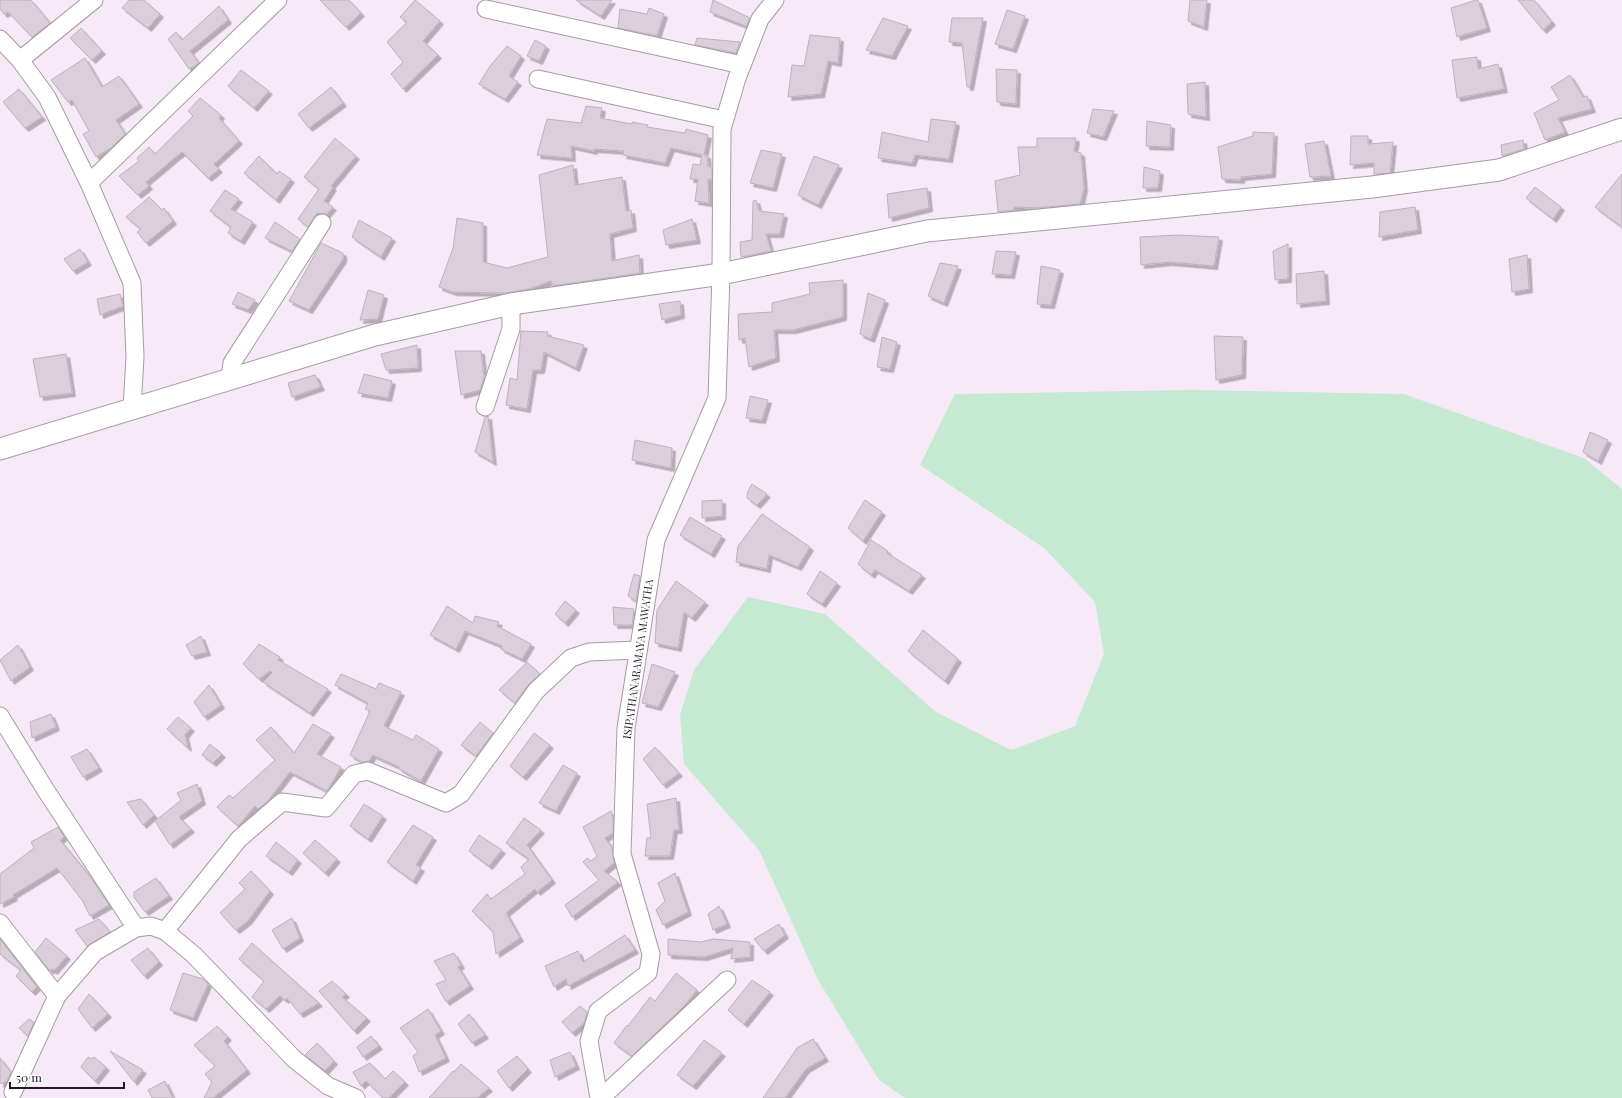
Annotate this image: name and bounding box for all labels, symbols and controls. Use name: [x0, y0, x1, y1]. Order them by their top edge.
street label: ISIPATHANARAMAYA MAWATHA: [619, 578, 656, 740]
scale bar: [10, 1064, 124, 1090]
text: 50 m: [16, 1069, 42, 1085]

